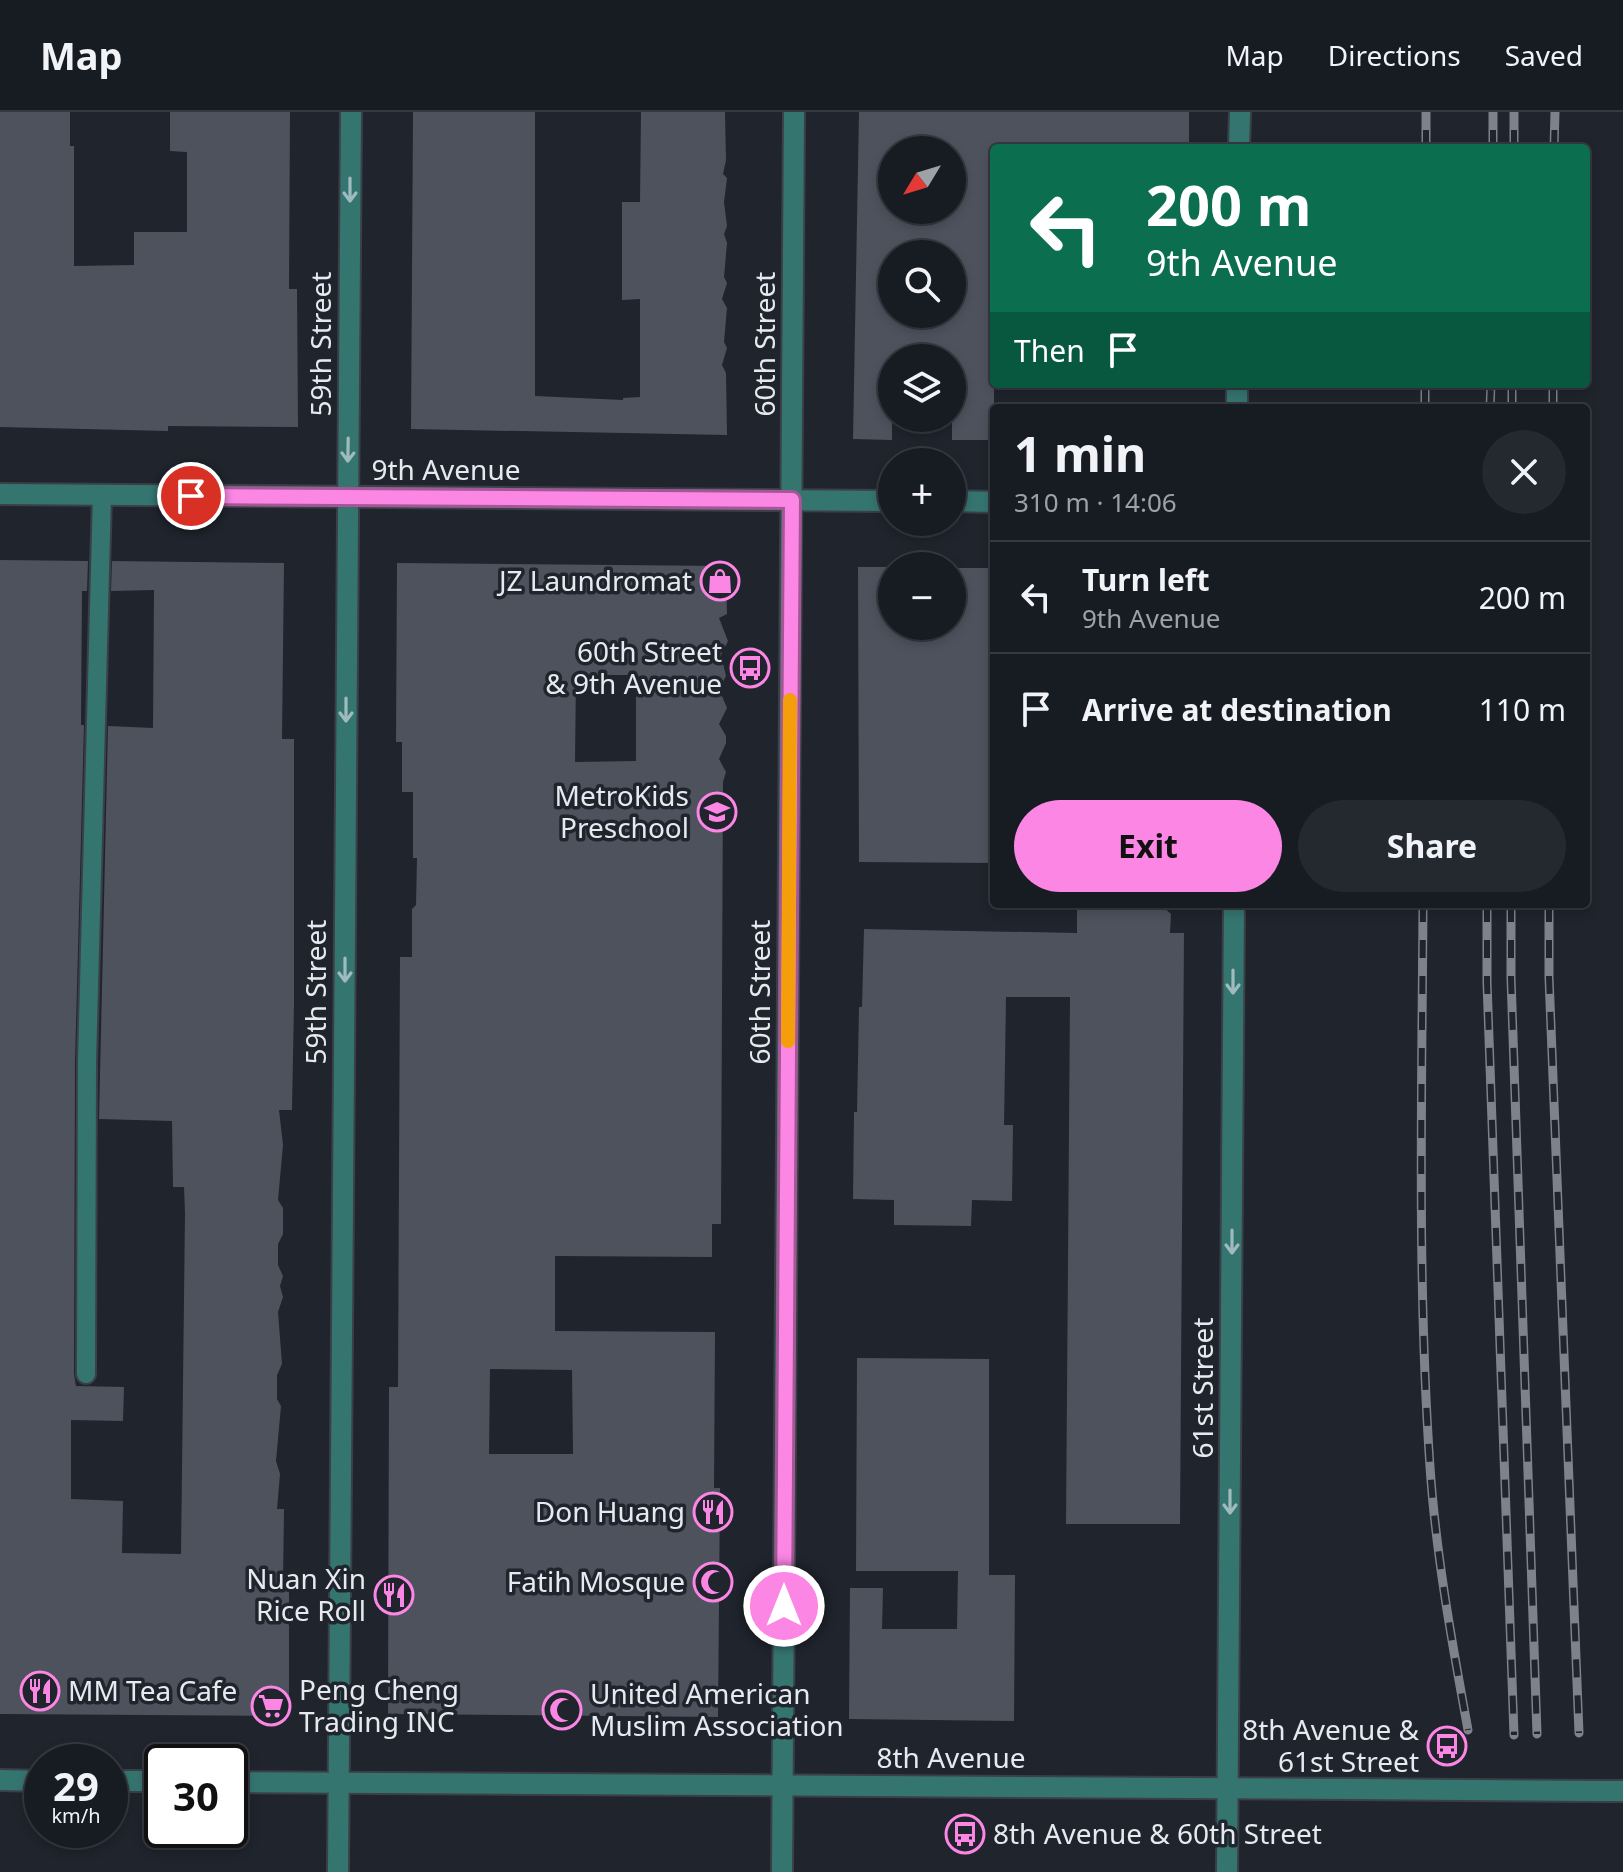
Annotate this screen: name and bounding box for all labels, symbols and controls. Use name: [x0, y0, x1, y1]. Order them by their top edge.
text: Map: [40, 29, 123, 81]
text: Map: [1225, 36, 1284, 74]
text: Directions: [1328, 36, 1461, 74]
text: Saved: [1505, 36, 1583, 74]
north arrow: [878, 136, 966, 224]
map controls: [878, 136, 966, 640]
text: 200 m: [1146, 166, 1311, 242]
one-way arrow: [342, 176, 358, 203]
icon: left: [1014, 176, 1118, 280]
text: 9th Avenue: [1146, 238, 1338, 287]
button: search: [878, 240, 966, 328]
street label: 59th Street: [301, 272, 339, 416]
street label: 60th Street: [745, 272, 783, 416]
icon: arrive: [1101, 328, 1145, 372]
text: Then: [1014, 330, 1085, 371]
button: layers: [878, 344, 966, 432]
text: 1 min: [1014, 421, 1146, 486]
button: close: [1482, 430, 1566, 514]
one-way arrow: [340, 436, 356, 463]
button: +: [878, 448, 966, 536]
street label: 9th Avenue: [371, 450, 521, 488]
pin: [157, 462, 225, 530]
icon: arrive: [169, 474, 213, 518]
text: 310 m · 14:06: [1014, 484, 1177, 520]
button: −: [878, 552, 966, 640]
text: Turn left: [1082, 559, 1210, 600]
shop icon: JZ Laundromat: [699, 560, 741, 602]
place label: JZ Laundromat: [496, 561, 692, 599]
icon: left: [1014, 575, 1058, 619]
text: 200 m: [1479, 577, 1566, 618]
text: 9th Avenue: [1082, 600, 1220, 636]
place label: 60th Street & 9th Avenue: [545, 632, 722, 702]
bus stop icon: 60th Street & 9th Avenue: [729, 647, 771, 689]
icon: arrive: [1014, 687, 1058, 731]
text: Arrive at destination: [1082, 689, 1392, 730]
text: 110 m: [1479, 689, 1566, 730]
one-way arrow: [338, 696, 354, 723]
place label: MetroKids Preschool: [555, 776, 689, 846]
school or university icon: MetroKids Preschool: [696, 791, 738, 833]
button: Exit: [1014, 800, 1282, 892]
button: Share: [1298, 800, 1566, 892]
street label: 59th Street: [296, 920, 334, 1064]
street label: 60th Street: [740, 920, 778, 1064]
one-way arrow: [337, 956, 352, 983]
one-way arrow: [1225, 968, 1241, 995]
one-way arrow: [1224, 1228, 1240, 1255]
street label: 61st Street: [1183, 1317, 1221, 1459]
one-way arrow: [1222, 1488, 1238, 1515]
restaurant icon: Don Huang: [692, 1491, 734, 1533]
place label: Don Huang: [535, 1492, 685, 1530]
place label: Nuan Xin Rice Roll: [246, 1559, 366, 1629]
mosque icon: Fatih Mosque: [692, 1561, 734, 1603]
place label: Fatih Mosque: [507, 1562, 685, 1600]
position arrow: [742, 1564, 826, 1648]
restaurant icon: Nuan Xin Rice Roll: [373, 1574, 415, 1616]
restaurant icon: MM Tea Cafe: [19, 1670, 61, 1712]
place label: Peng Cheng Trading INC: [299, 1670, 459, 1740]
place label: MM Tea Cafe: [68, 1671, 237, 1709]
place label: United American Muslim Association: [590, 1674, 844, 1744]
supermarket icon: Peng Cheng Trading INC: [250, 1685, 292, 1727]
mosque icon: United American Muslim Association: [541, 1689, 583, 1731]
place label: 8th Avenue & 61st Street: [1242, 1710, 1419, 1780]
bus stop icon: 8th Avenue & 61st Street: [1426, 1725, 1468, 1767]
street label: 8th Avenue: [876, 1738, 1026, 1776]
speed limit sign: 30: [144, 1744, 248, 1848]
text: 29: [53, 1758, 99, 1813]
text: km/h: [51, 1802, 101, 1829]
bus stop icon: 8th Avenue & 60th Street: [944, 1813, 986, 1855]
place label: 8th Avenue & 60th Street: [993, 1814, 1322, 1852]

